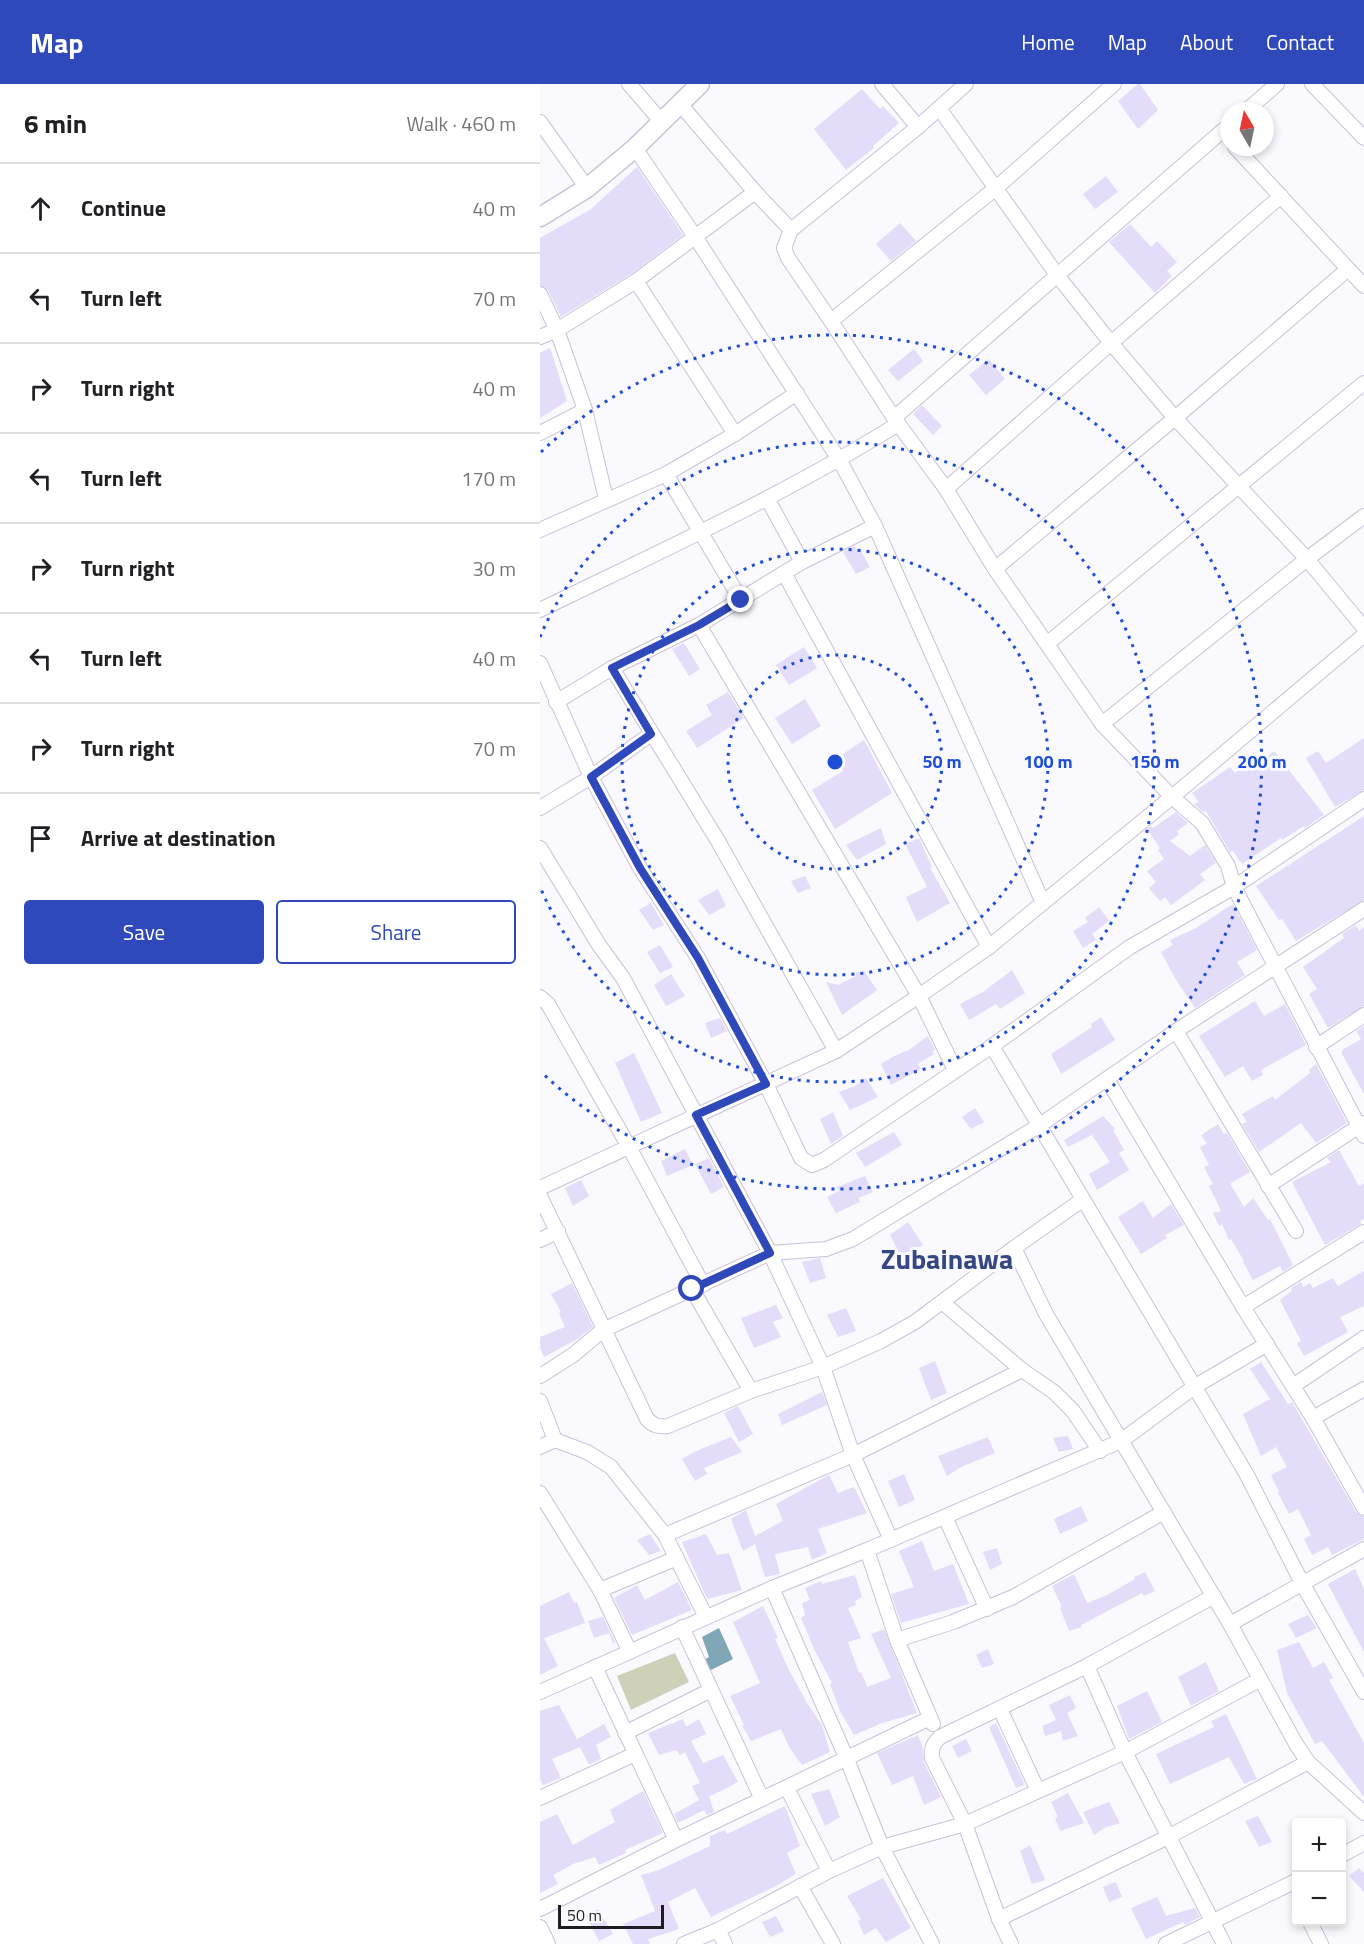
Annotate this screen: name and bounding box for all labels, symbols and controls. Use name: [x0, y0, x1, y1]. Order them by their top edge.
text: Map: [30, 21, 84, 64]
text: Home: [1021, 26, 1075, 58]
text: Map: [1108, 26, 1147, 58]
text: About: [1180, 26, 1233, 58]
text: Contact: [1266, 26, 1334, 58]
north arrow: [1220, 102, 1274, 156]
text: 6 min: [24, 104, 87, 143]
text: Walk · 460 m: [407, 108, 516, 139]
text: Continue: [81, 191, 166, 225]
icon: ahead: [24, 192, 57, 225]
text: 40 m: [472, 193, 516, 224]
text: Turn left: [81, 281, 162, 315]
icon: left: [24, 282, 57, 315]
text: 70 m: [472, 283, 516, 314]
text: Turn right: [81, 371, 175, 405]
icon: right: [24, 372, 57, 405]
text: 40 m: [472, 373, 516, 404]
text: Turn left: [81, 461, 162, 495]
icon: left: [24, 462, 57, 495]
text: 170 m: [461, 463, 516, 494]
text: Turn right: [81, 551, 175, 585]
icon: right: [24, 552, 57, 585]
text: 30 m: [472, 553, 516, 584]
route end: [727, 586, 753, 612]
text: Turn left: [81, 641, 162, 675]
icon: left: [24, 642, 57, 675]
text: 40 m: [472, 643, 516, 674]
text: Turn right: [81, 731, 175, 765]
icon: right: [24, 732, 57, 765]
text: 70 m: [472, 733, 516, 764]
text: 50 m: [922, 748, 962, 775]
text: 100 m: [1023, 748, 1073, 775]
text: 150 m: [1130, 748, 1180, 775]
text: 200 m: [1237, 748, 1287, 775]
centre of rings: [825, 752, 845, 772]
text: Arrive at destination: [81, 821, 276, 855]
icon: arrive: [24, 822, 57, 855]
button: Save: [24, 900, 264, 964]
button: Share: [276, 900, 516, 964]
district label: Zubainawa: [881, 1237, 1013, 1280]
route start: [678, 1275, 704, 1301]
map controls: [1292, 1818, 1346, 1926]
button: +: [1292, 1818, 1346, 1872]
button: −: [1292, 1872, 1346, 1926]
scale bar: [558, 1902, 664, 1930]
text: 50 m: [567, 1903, 602, 1927]

